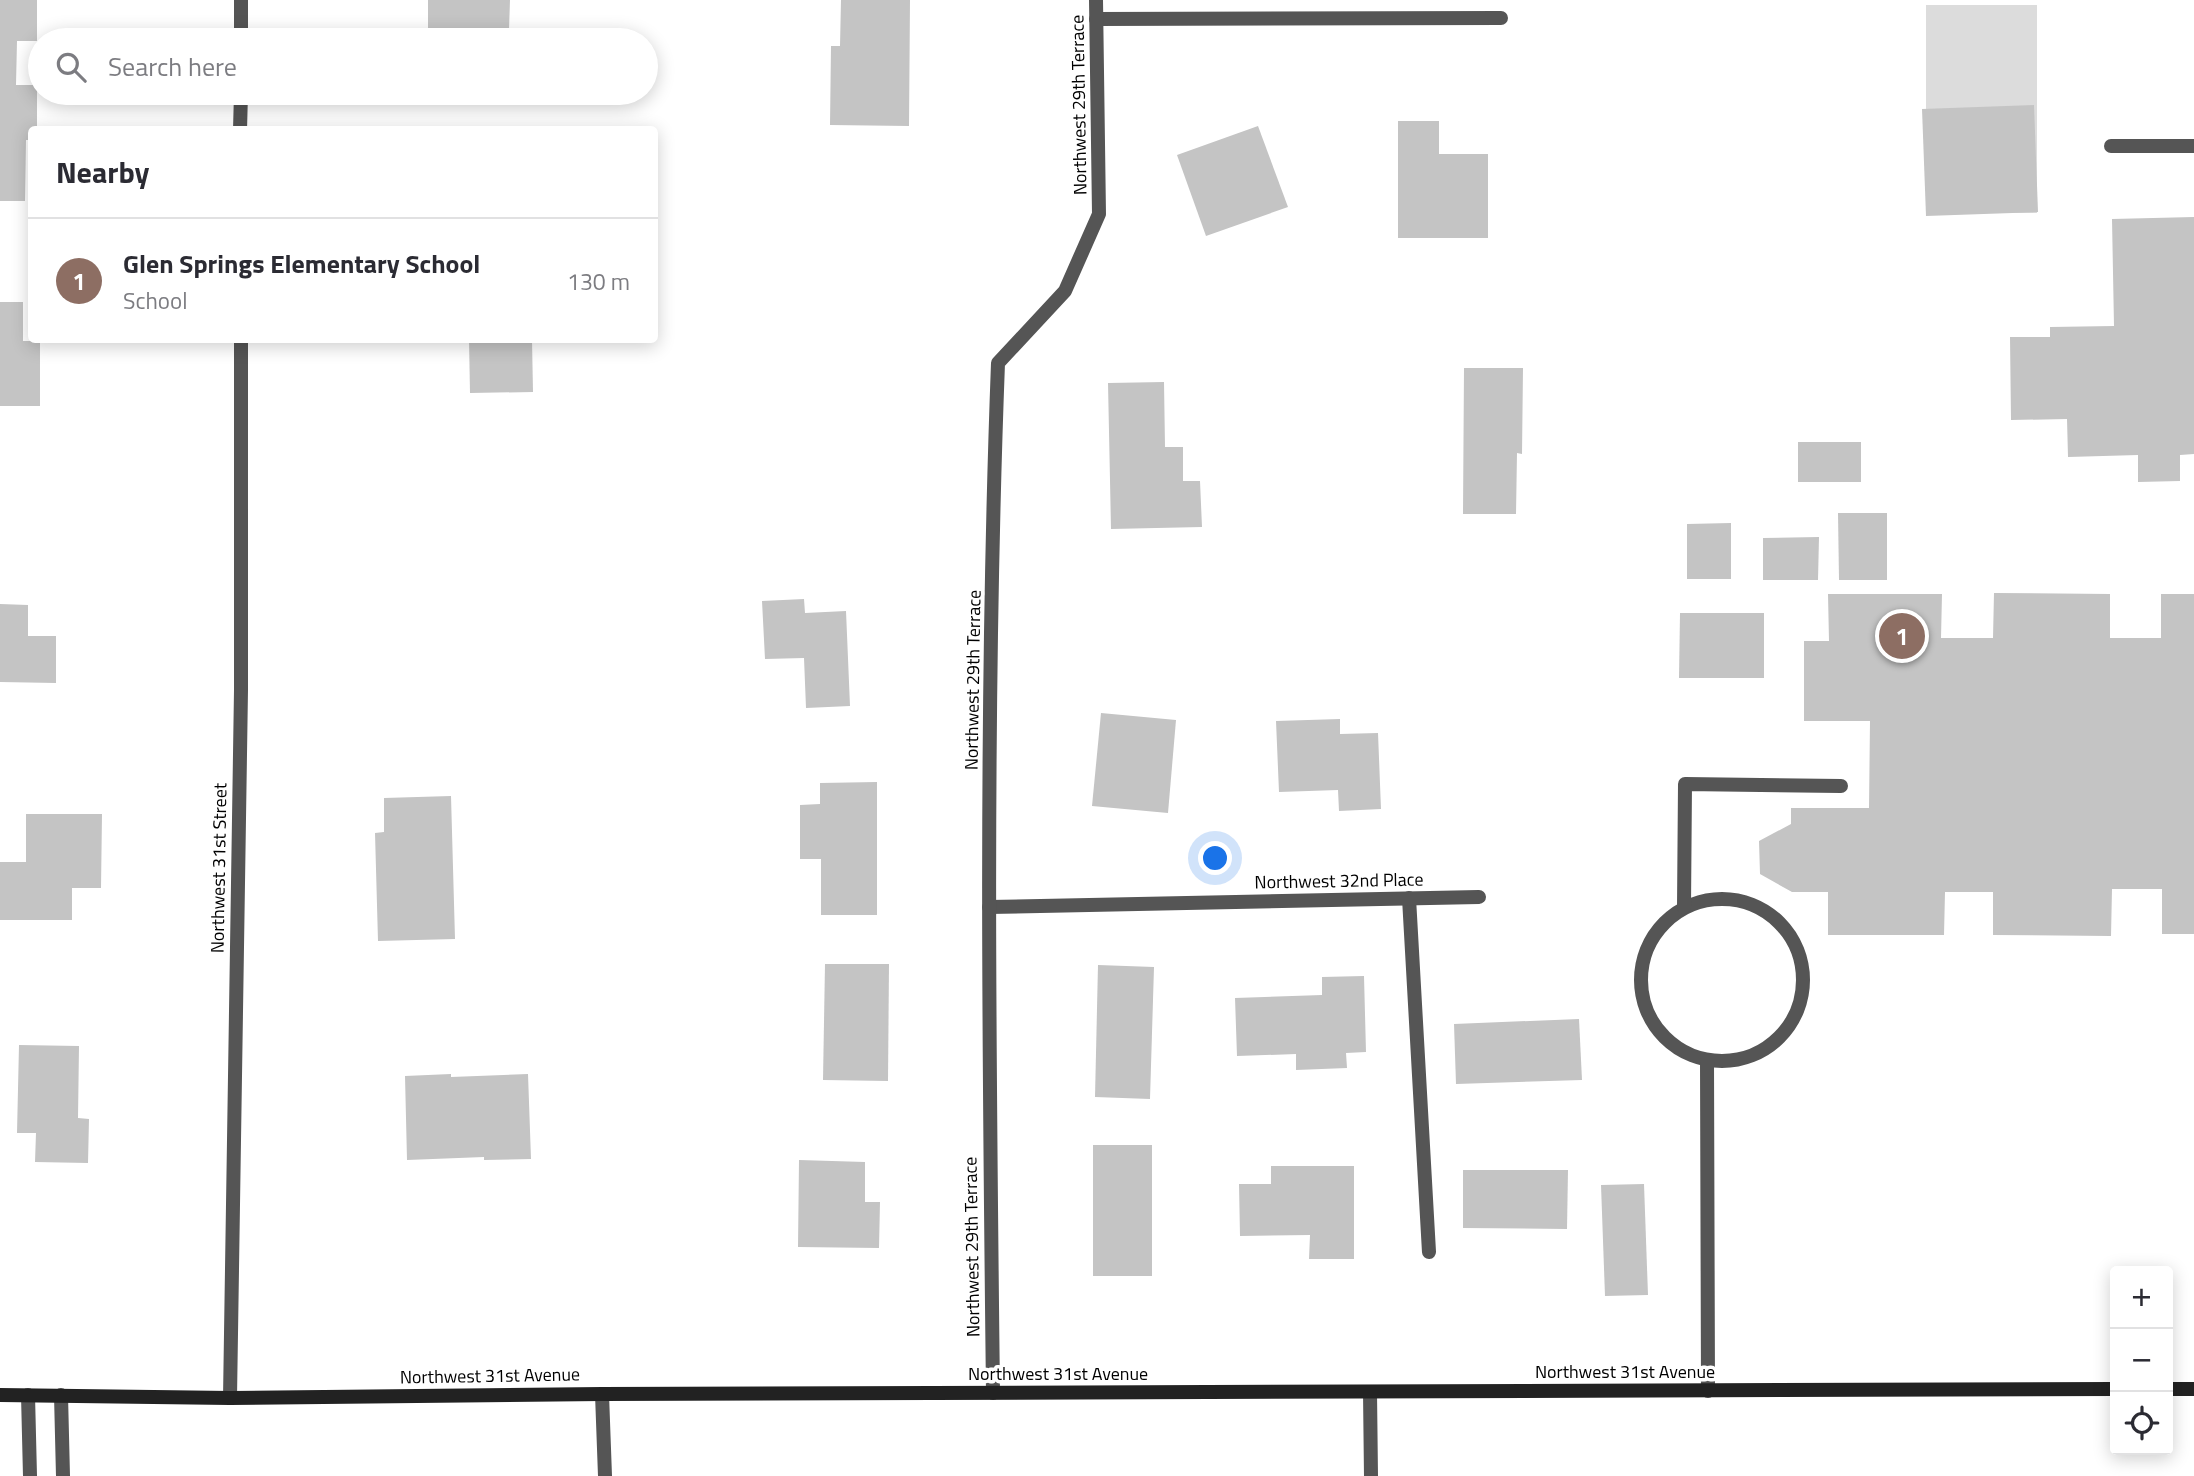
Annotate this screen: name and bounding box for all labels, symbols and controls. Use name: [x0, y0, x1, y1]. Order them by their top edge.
street label: Northwest 29th Terrace: [1063, 15, 1094, 195]
search box: [28, 28, 658, 105]
text: Search here: [108, 47, 237, 86]
icon: search: [52, 48, 90, 86]
text: Nearby: [56, 149, 149, 195]
text: Glen Springs Elementary School: [123, 244, 480, 283]
text: 1: [73, 264, 85, 299]
text: 130 m: [567, 264, 630, 299]
text: School: [123, 283, 187, 318]
street label: Northwest 29th Terrace: [957, 590, 988, 770]
pin: 1: [1879, 610, 1925, 662]
street label: Northwest 31st Street: [204, 782, 233, 953]
your location: [1198, 841, 1232, 875]
street label: Northwest 32nd Place: [1254, 866, 1424, 895]
street label: Northwest 29th Terrace: [956, 1157, 987, 1337]
map controls: [2110, 1266, 2173, 1455]
button: +: [2110, 1266, 2173, 1329]
button: −: [2110, 1329, 2173, 1392]
street label: Northwest 31st Avenue: [1535, 1358, 1715, 1385]
street label: Northwest 31st Avenue: [400, 1360, 580, 1391]
street label: Northwest 31st Avenue: [968, 1360, 1148, 1387]
button: locate: [2110, 1392, 2173, 1455]

